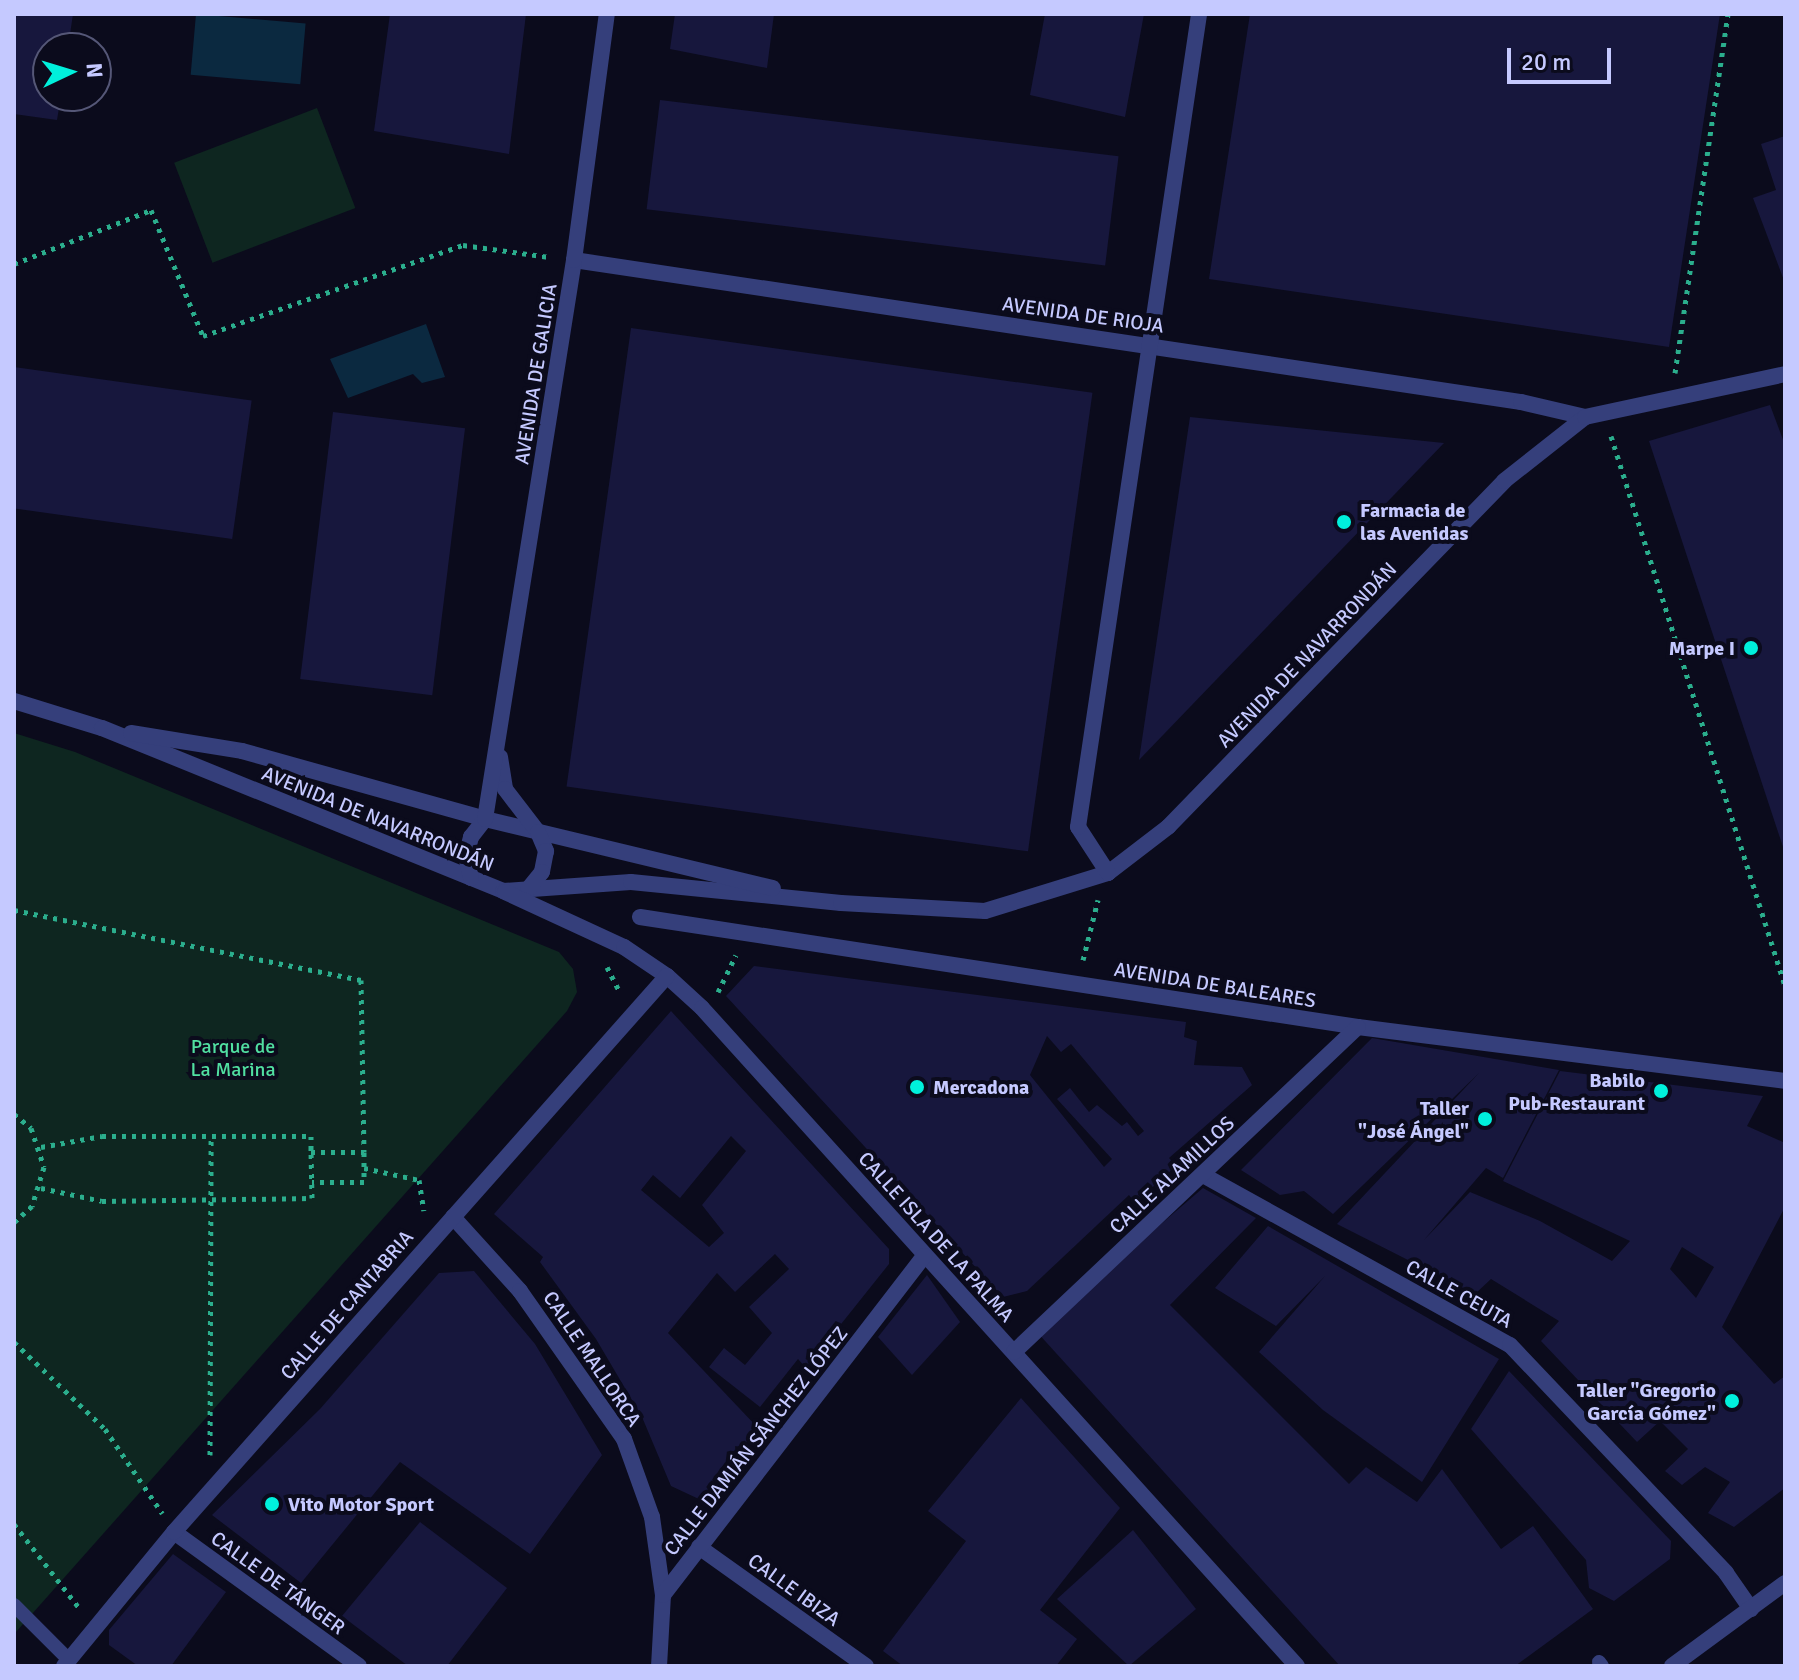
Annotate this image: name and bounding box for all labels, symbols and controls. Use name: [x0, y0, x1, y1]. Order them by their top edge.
north arrow: [32, 32, 112, 112]
scale bar: [1511, 32, 1615, 82]
text: 20 m: [1521, 47, 1571, 77]
text: N: [80, 62, 108, 79]
street label: AVENIDA DE GALICIA: [510, 282, 562, 466]
street label: AVENIDA DE RIOJA: [1001, 292, 1165, 338]
place label: Farmacia de las Avenidas: [1360, 498, 1468, 545]
marker: Farmacia de las Avenidas: [1335, 513, 1353, 531]
street label: AVENIDA DE NAVARRONDÁN: [1212, 557, 1402, 753]
place label: Marpe I: [1669, 636, 1735, 660]
marker: Marpe I: [1742, 639, 1760, 657]
street label: AVENIDA DE NAVARRONDÁN: [259, 761, 497, 877]
street label: AVENIDA DE BALEARES: [1112, 957, 1318, 1013]
park label: Parque de La Marina: [190, 1034, 276, 1081]
place label: Babilo Pub-Restaurant: [1508, 1068, 1645, 1115]
place label: Mercadona: [933, 1075, 1029, 1099]
marker: Mercadona: [908, 1078, 926, 1096]
marker: Babilo Pub-Restaurant: [1652, 1082, 1670, 1100]
place label: Taller "José Ángel": [1358, 1096, 1469, 1143]
marker: Taller "José Ángel": [1476, 1110, 1494, 1128]
street label: CALLE ALAMILLOS: [1105, 1111, 1239, 1239]
street label: CALLE ISLA DE LA PALMA: [853, 1147, 1019, 1327]
street label: CALLE DE CANTABRIA: [276, 1225, 418, 1385]
street label: CALLE CEUTA: [1402, 1255, 1516, 1333]
street label: CALLE MALLORCA: [538, 1287, 646, 1431]
street label: CALLE DAMIÁN SÁNCHEZ LÓPEZ: [659, 1322, 853, 1560]
place label: Taller "Gregorio García Gómez": [1577, 1378, 1716, 1425]
marker: Taller "Gregorio García Gómez": [1723, 1392, 1741, 1410]
place label: Vito Motor Sport: [288, 1492, 434, 1516]
marker: Vito Motor Sport: [263, 1495, 281, 1513]
street label: CALLE DE TÁNGER: [206, 1526, 350, 1640]
street label: CALLE IBIZA: [743, 1549, 845, 1631]

